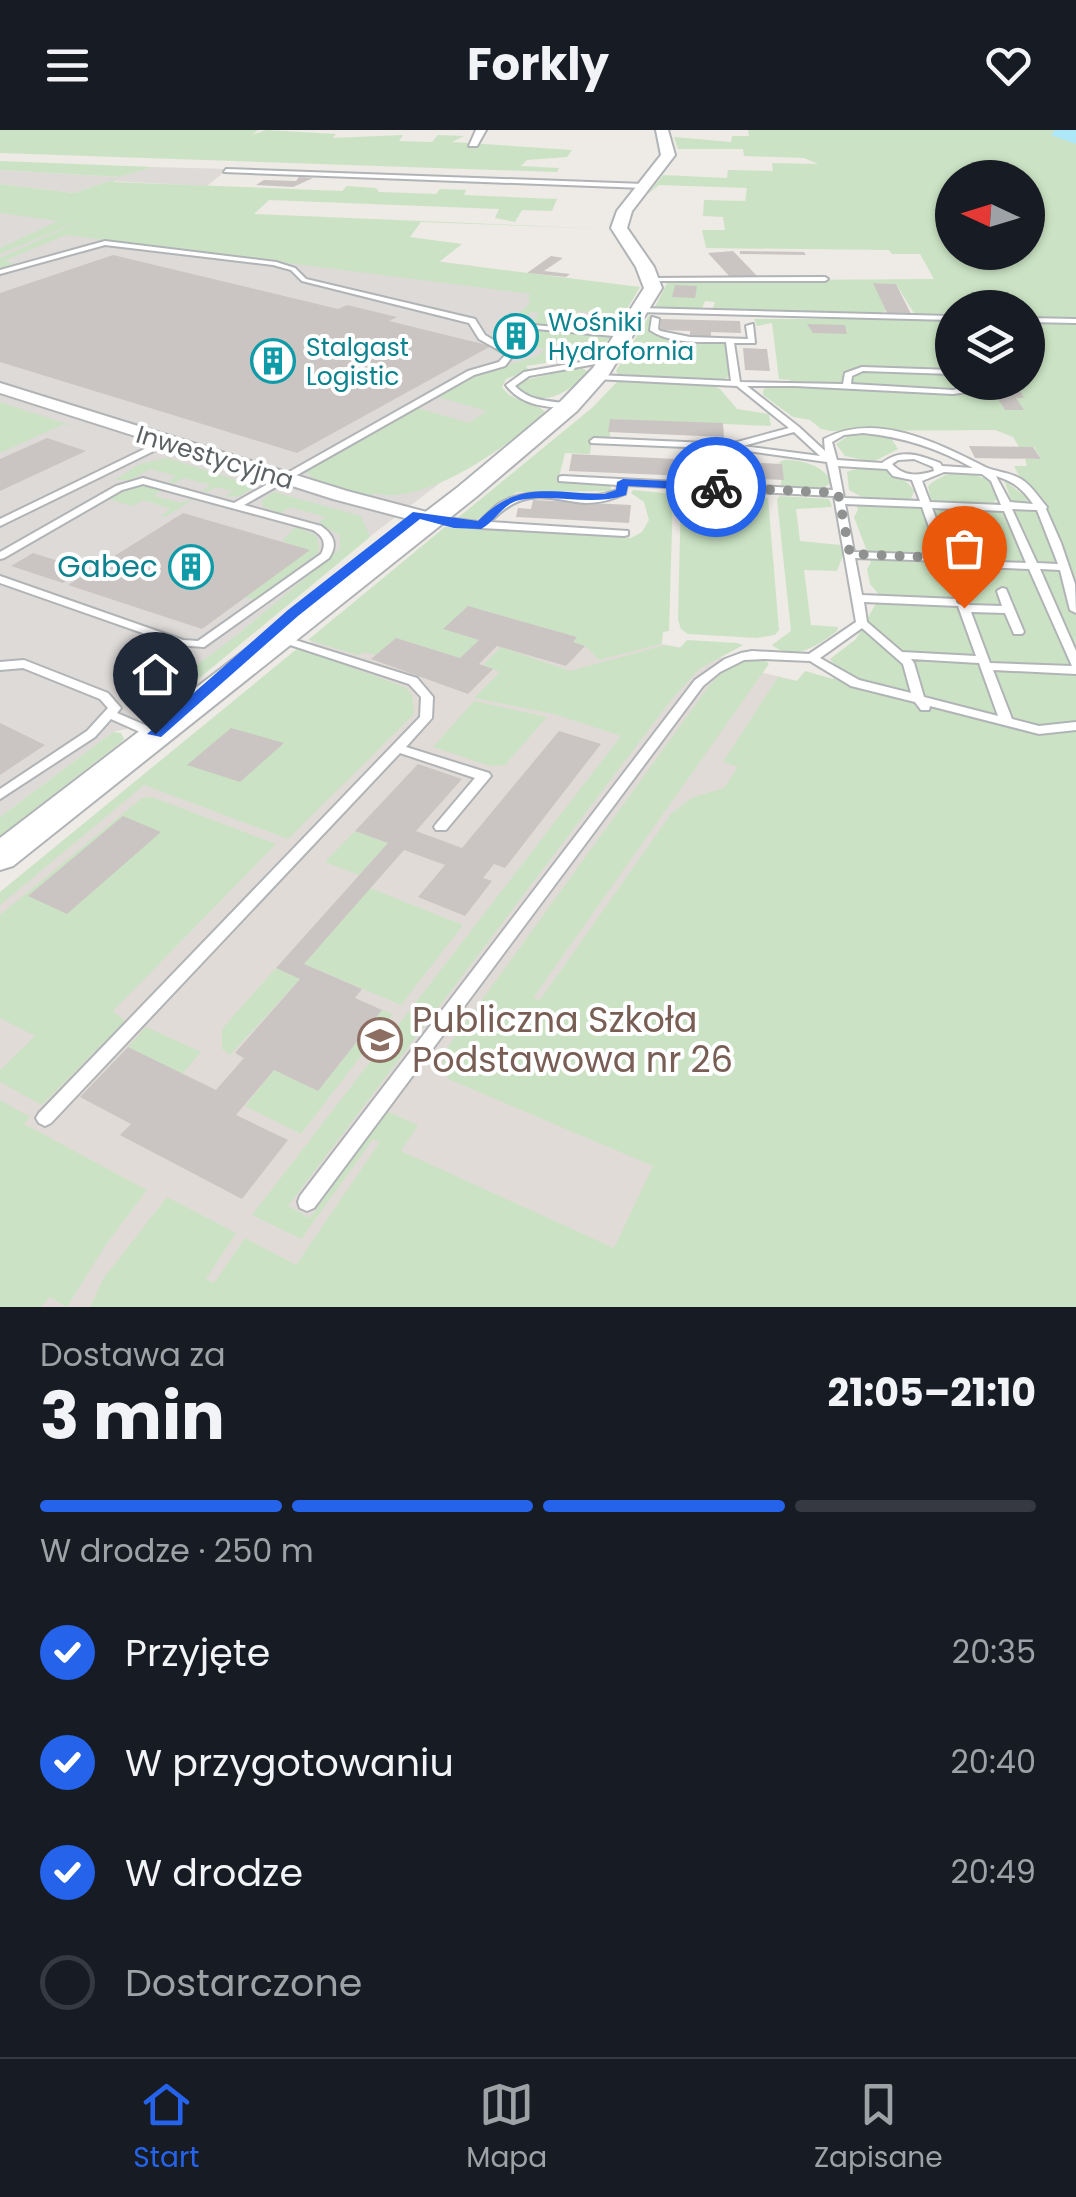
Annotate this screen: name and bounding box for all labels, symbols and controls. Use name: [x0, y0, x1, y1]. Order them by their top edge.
text: Forkly: [467, 33, 609, 96]
icon: menu: [40, 38, 95, 93]
icon: heart: [981, 38, 1036, 93]
north arrow: [935, 160, 1045, 270]
map controls: [935, 160, 1045, 400]
button: layers: [935, 290, 1045, 400]
place label: Wośniki Hydrofornia: [548, 305, 694, 369]
building icon: Wośniki Hydrofornia: [493, 313, 539, 359]
place label: Stalgast Logistic: [306, 330, 409, 394]
building icon: Stalgast Logistic: [250, 338, 296, 384]
street label: Inwestycyjna: [132, 417, 298, 498]
courier: [666, 437, 766, 537]
icon: bike: [689, 460, 744, 515]
pin: [922, 506, 1007, 609]
icon: bag: [937, 521, 992, 576]
building icon: Gabec: [168, 544, 214, 590]
place label: Gabec: [57, 545, 158, 588]
pin: [113, 632, 198, 735]
icon: home: [128, 647, 183, 702]
place label: Publiczna Szkoła Podstawowa nr 26: [412, 995, 733, 1084]
school or university icon: Publiczna Szkoła Podstawowa nr 26: [357, 1017, 403, 1063]
text: Dostawa za: [40, 1332, 226, 1377]
text: 21:05–21:10: [827, 1366, 1036, 1419]
text: 3 min: [40, 1371, 225, 1462]
text: W drodze · 250 m: [40, 1528, 314, 1573]
icon: check: [40, 1625, 95, 1680]
text: Przyjęte: [125, 1626, 270, 1679]
text: 20:35: [952, 1629, 1036, 1674]
icon: check: [40, 1735, 95, 1790]
text: W przygotowaniu: [125, 1736, 454, 1789]
text: 20:40: [950, 1739, 1036, 1784]
icon: check: [40, 1845, 95, 1900]
text: W drodze: [125, 1846, 303, 1899]
text: 20:49: [950, 1849, 1036, 1894]
text: Dostarczone: [125, 1956, 362, 2009]
tab: Start: [133, 2077, 200, 2179]
tab: Mapa: [466, 2077, 547, 2179]
tab: Zapisane: [814, 2077, 943, 2179]

